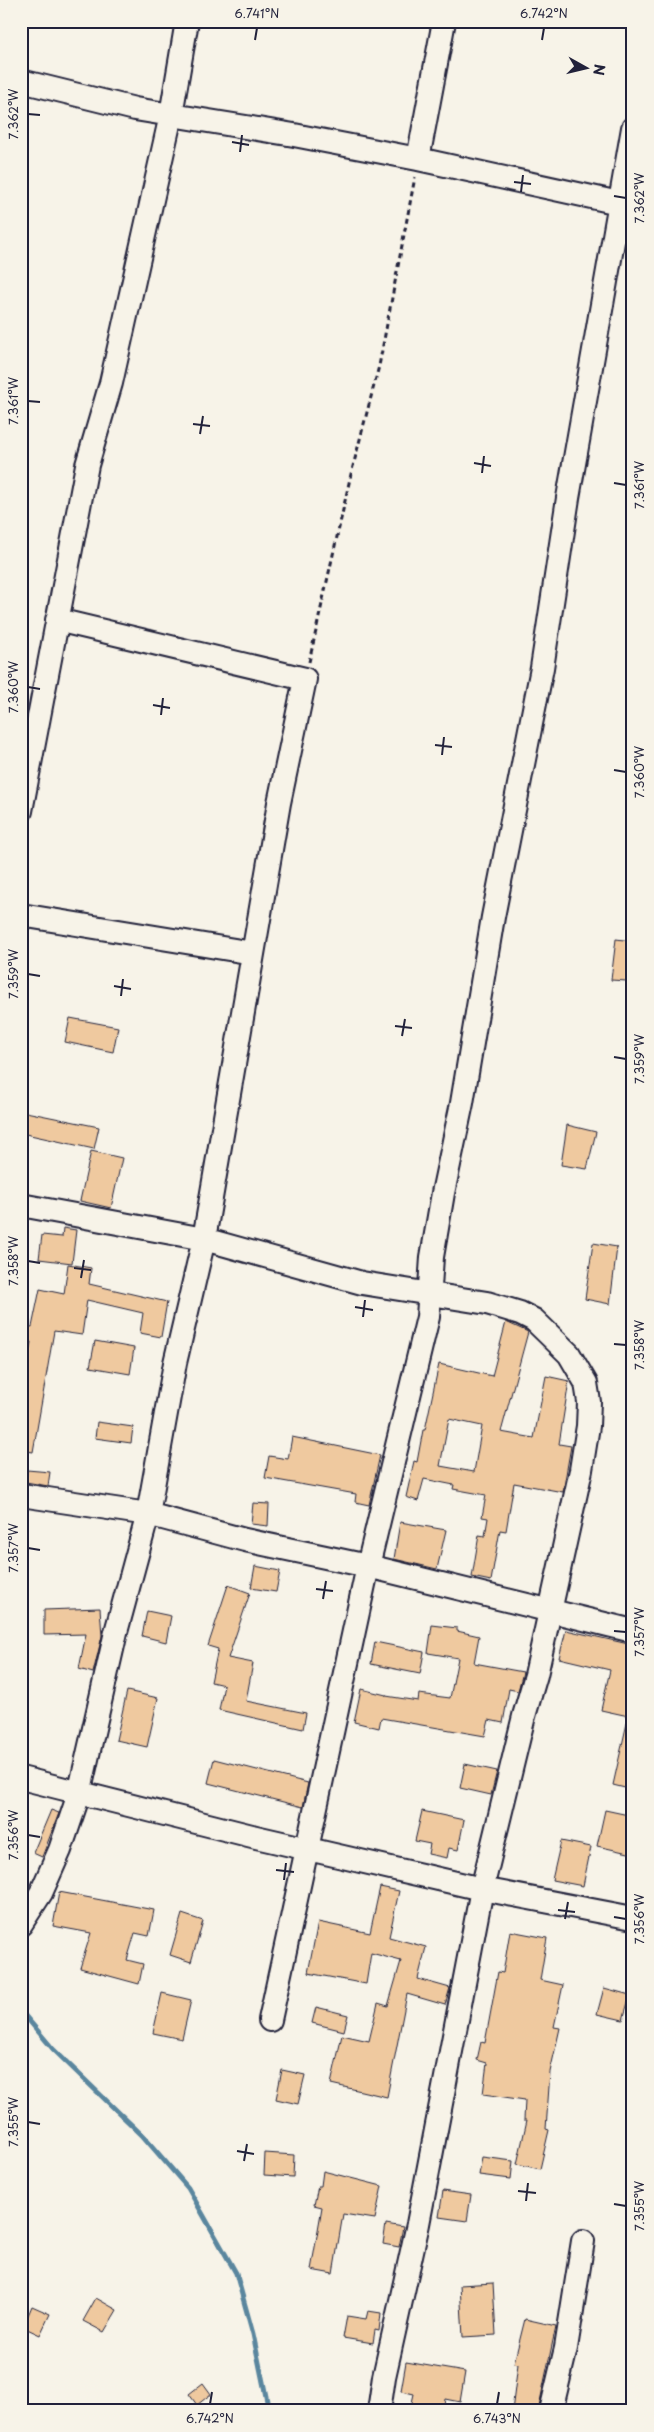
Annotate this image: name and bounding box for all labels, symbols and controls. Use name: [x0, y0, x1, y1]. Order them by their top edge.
text: 6.741°N: [235, 4, 279, 22]
text: 6.742°N: [520, 4, 568, 22]
north arrow: [562, 42, 612, 92]
text: N: [588, 63, 611, 77]
text: 7.362°W: [4, 88, 22, 139]
text: 7.362°W: [630, 172, 648, 223]
text: 7.361°W: [4, 376, 22, 425]
text: 7.361°W: [630, 460, 648, 509]
text: 7.360°W: [4, 660, 22, 713]
text: 7.360°W: [630, 745, 648, 798]
text: 7.359°W: [4, 948, 22, 999]
text: 7.359°W: [630, 1033, 648, 1084]
text: 7.358°W: [4, 1235, 22, 1286]
text: 7.358°W: [630, 1319, 648, 1370]
text: 7.357°W: [4, 1523, 22, 1573]
text: 7.357°W: [630, 1607, 648, 1657]
text: 7.356°W: [4, 1809, 22, 1860]
text: 7.356°W: [630, 1893, 648, 1944]
text: 7.355°W: [4, 2096, 22, 2147]
text: 7.355°W: [630, 2180, 648, 2231]
text: 6.742°N: [186, 2409, 234, 2427]
text: 6.743°N: [473, 2409, 521, 2427]

